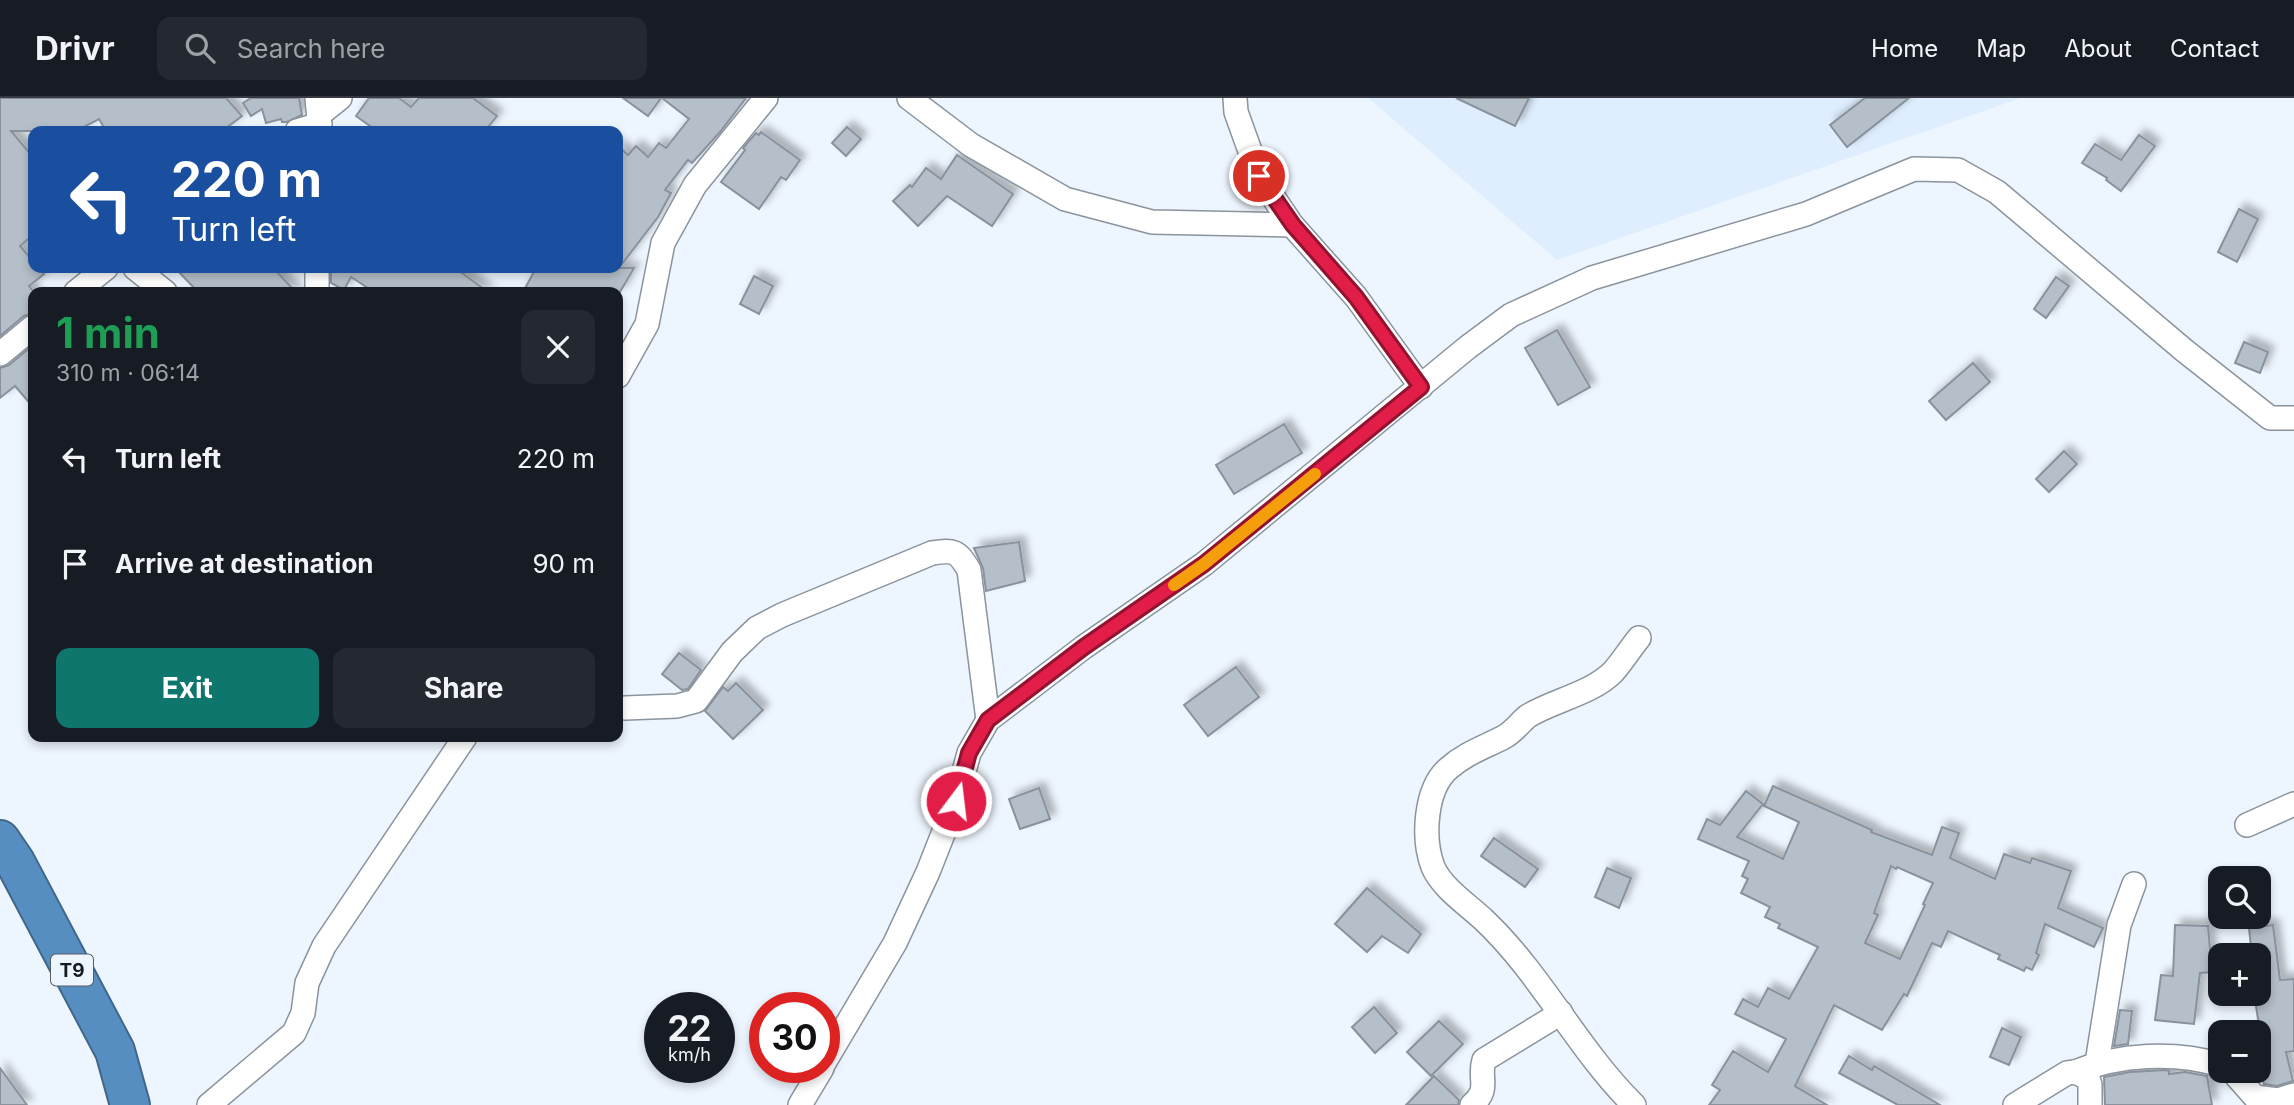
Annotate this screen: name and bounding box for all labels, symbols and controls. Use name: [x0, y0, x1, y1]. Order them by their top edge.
search box: [157, 17, 647, 80]
text: Drivr: [35, 28, 115, 68]
icon: search: [181, 29, 219, 67]
text: Search here: [237, 33, 385, 64]
text: Home: [1871, 34, 1938, 63]
text: Map: [1976, 34, 2026, 63]
text: About: [2064, 34, 2132, 63]
text: Contact: [2170, 34, 2259, 63]
pin: [1229, 146, 1289, 206]
text: 220 m: [171, 150, 322, 209]
icon: left: [56, 154, 147, 245]
icon: arrive: [1240, 157, 1278, 195]
text: Turn left: [171, 210, 296, 249]
text: 1 min: [56, 307, 160, 358]
button: close: [521, 310, 595, 384]
text: 310 m · 06:14: [56, 359, 200, 387]
icon: left: [56, 440, 94, 478]
text: Turn left: [115, 443, 221, 474]
text: 220 m: [517, 443, 595, 474]
icon: arrive: [56, 545, 94, 583]
text: Arrive at destination: [115, 548, 374, 579]
text: 90 m: [532, 548, 595, 579]
button: Exit: [56, 648, 319, 728]
button: Share: [333, 648, 595, 728]
position arrow: [919, 764, 993, 838]
map controls: [2208, 866, 2271, 1083]
button: search: [2208, 866, 2271, 929]
button: +: [2208, 943, 2271, 1006]
road number: T9: [51, 954, 93, 986]
speed limit sign: 30: [749, 992, 840, 1083]
text: 22: [667, 1007, 712, 1049]
button: −: [2208, 1020, 2271, 1083]
text: km/h: [668, 1044, 711, 1065]

